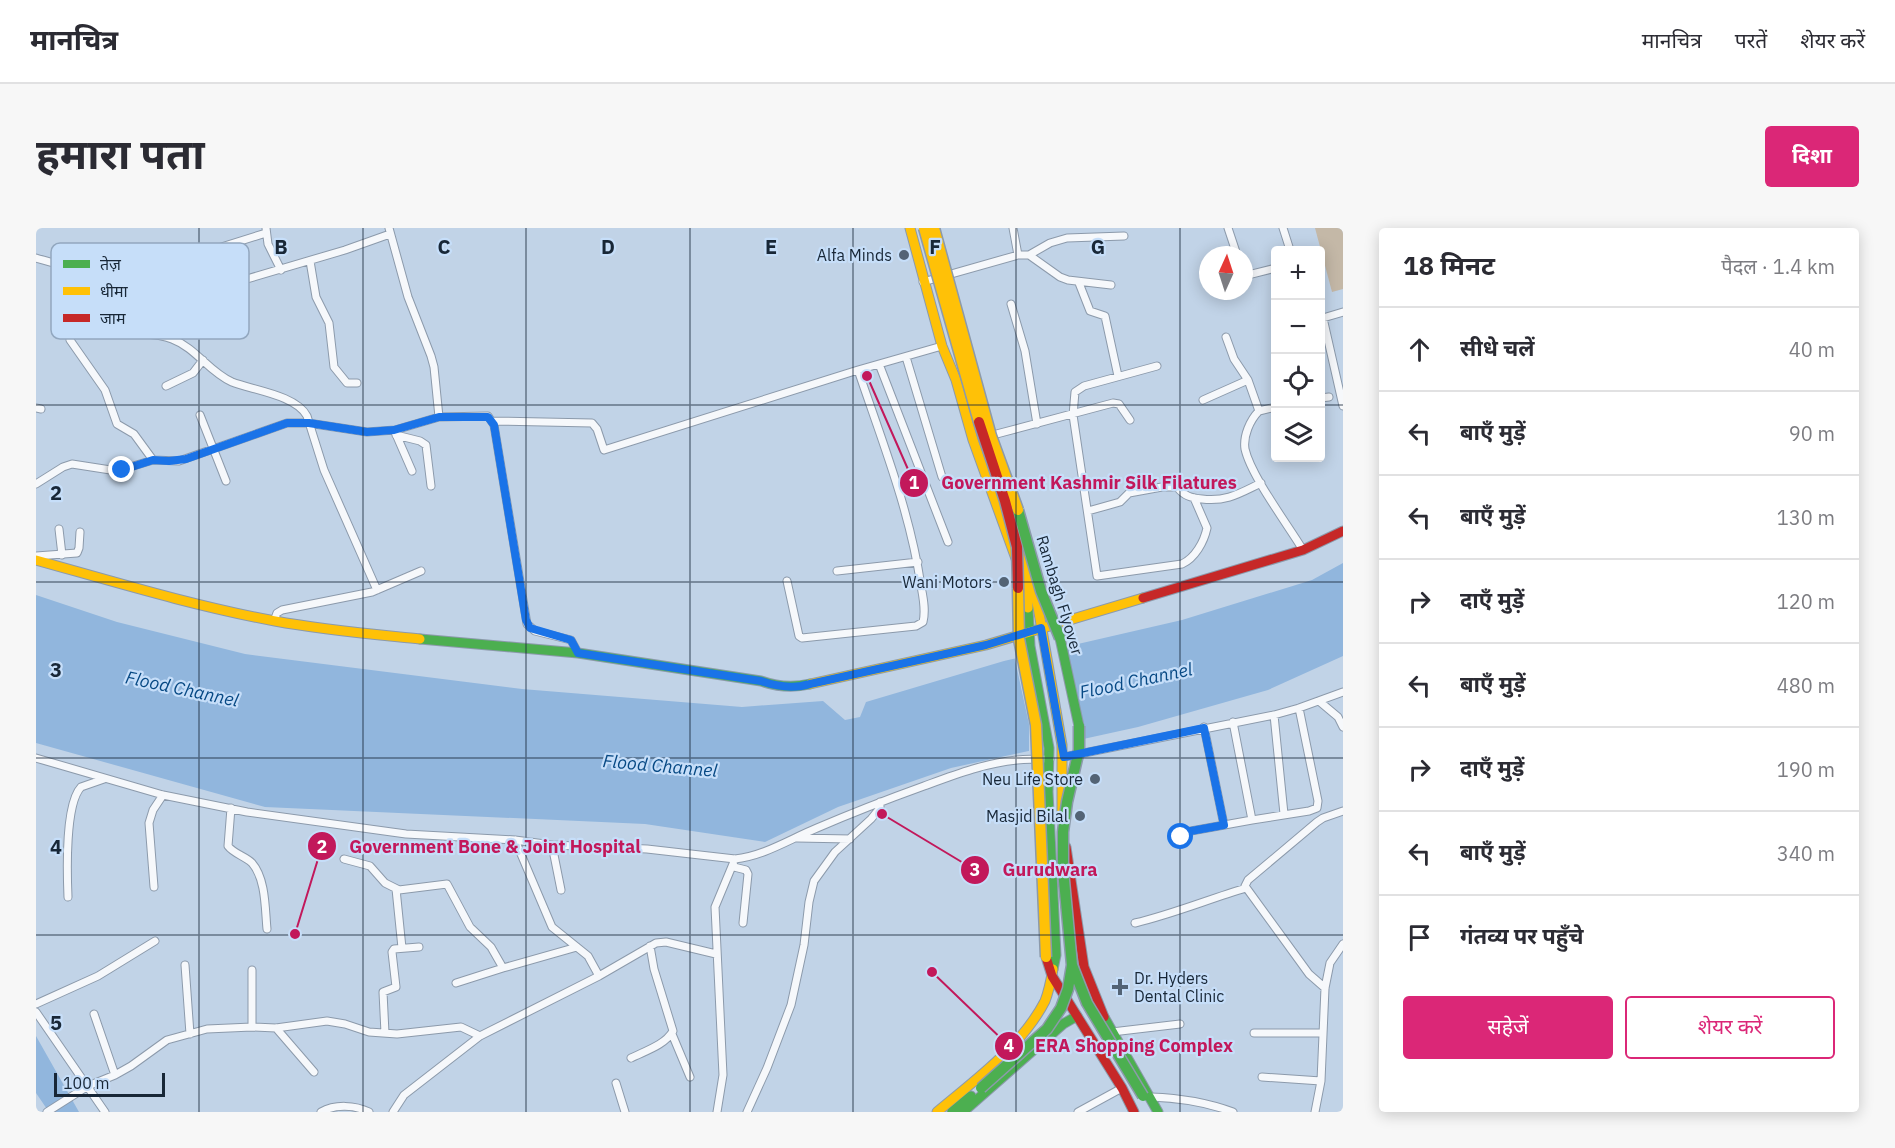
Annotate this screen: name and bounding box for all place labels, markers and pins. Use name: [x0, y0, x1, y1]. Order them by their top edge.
place label: Alfa Minds: [817, 245, 892, 265]
marker: Alfa Minds: [897, 248, 911, 262]
callout: Government Kashmir Silk Filatures: [899, 465, 1248, 501]
place label: Wani Motors: [902, 572, 992, 592]
marker: Wani Motors: [997, 575, 1011, 589]
place label: Neu Life Store: [982, 769, 1083, 789]
marker: Neu Life Store: [1088, 772, 1102, 786]
place label: Masjid Bilal: [986, 806, 1068, 826]
marker: Masjid Bilal: [1073, 809, 1087, 823]
callout: Government Bone & Joint Hospital: [307, 828, 653, 864]
callout: Gurudwara: [960, 852, 1109, 888]
place label: Dr. Hyders Dental Clinic: [1134, 968, 1224, 1006]
marker: Dr. Hyders Dental Clinic: [1111, 978, 1129, 996]
callout: ERA Shopping Complex: [994, 1028, 1245, 1064]

